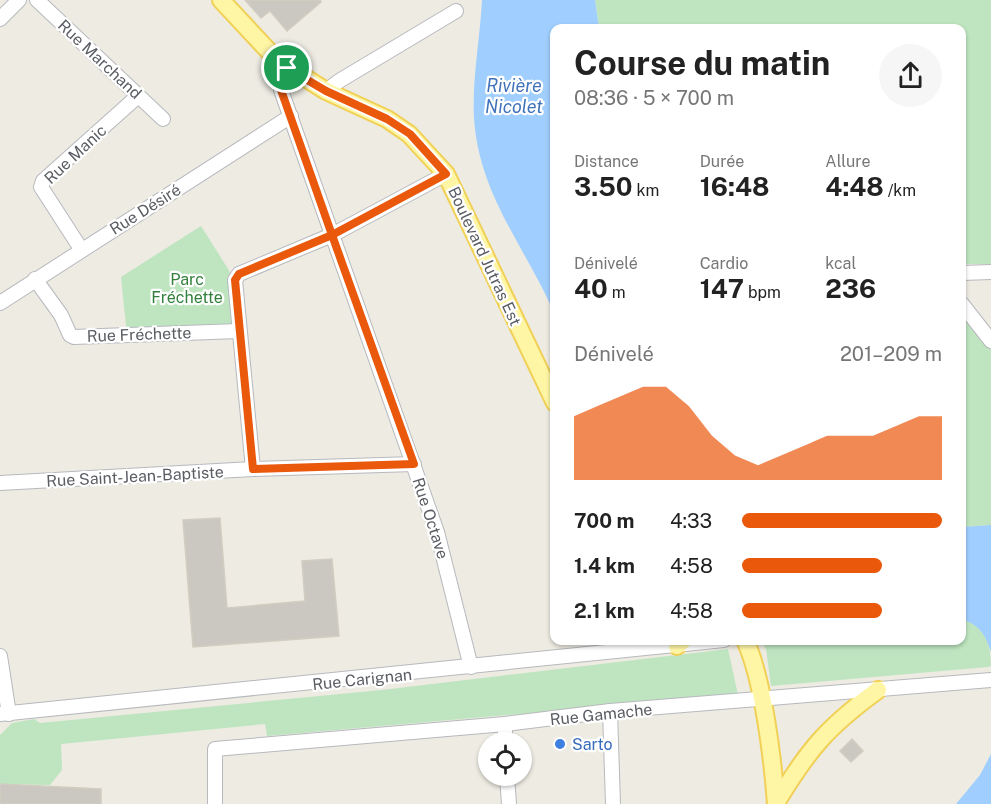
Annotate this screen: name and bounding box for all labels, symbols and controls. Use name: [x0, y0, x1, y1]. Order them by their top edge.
street label: Rue Marchand: [54, 16, 145, 103]
pin: [261, 42, 312, 93]
text: Course du matin: [574, 44, 830, 82]
button: share: [879, 44, 942, 107]
icon: arrive: [270, 51, 303, 84]
water label: Rivière Nicolet: [485, 75, 543, 117]
text: 08:36 · 5 × 700 m: [574, 86, 734, 110]
street label: Rue Manic: [40, 121, 110, 188]
text: Distance: [574, 152, 639, 171]
text: Durée: [700, 152, 744, 171]
text: Allure: [825, 152, 870, 171]
text: 3.50: [574, 171, 633, 202]
text: 16:48: [700, 171, 769, 202]
text: 4:48: [825, 171, 884, 202]
street label: Rue Désiré: [106, 180, 184, 239]
text: km: [633, 181, 659, 200]
text: /km: [884, 181, 916, 200]
street label: Boulevard Jutras Est: [444, 184, 525, 329]
text: Dénivelé: [574, 254, 638, 273]
text: Cardio: [700, 254, 748, 273]
text: kcal: [825, 254, 856, 273]
park label: Parc Fréchette: [151, 270, 223, 307]
text: 40: [574, 273, 608, 304]
text: 147: [700, 273, 744, 304]
text: 236: [825, 273, 876, 304]
text: m: [608, 283, 626, 302]
text: bpm: [744, 283, 781, 302]
street label: Rue Fréchette: [86, 323, 192, 346]
text: Dénivelé: [574, 342, 654, 366]
text: 201–209 m: [840, 342, 942, 366]
street label: Rue Saint-Jean-Baptiste: [46, 462, 224, 491]
street label: Rue Octave: [408, 475, 453, 561]
text: 700 m: [574, 509, 634, 533]
text: 4:33: [670, 509, 712, 533]
text: 1.4 km: [574, 554, 635, 578]
text: 4:58: [670, 554, 713, 578]
text: 2.1 km: [574, 599, 635, 623]
text: 4:58: [670, 599, 713, 623]
street label: Rue Carignan: [311, 665, 413, 694]
street label: Rue Gamache: [549, 700, 653, 729]
map controls: [478, 732, 532, 786]
button: locate: [478, 732, 532, 786]
place label: Sarto: [572, 735, 613, 754]
marker: Sarto: [553, 737, 567, 751]

